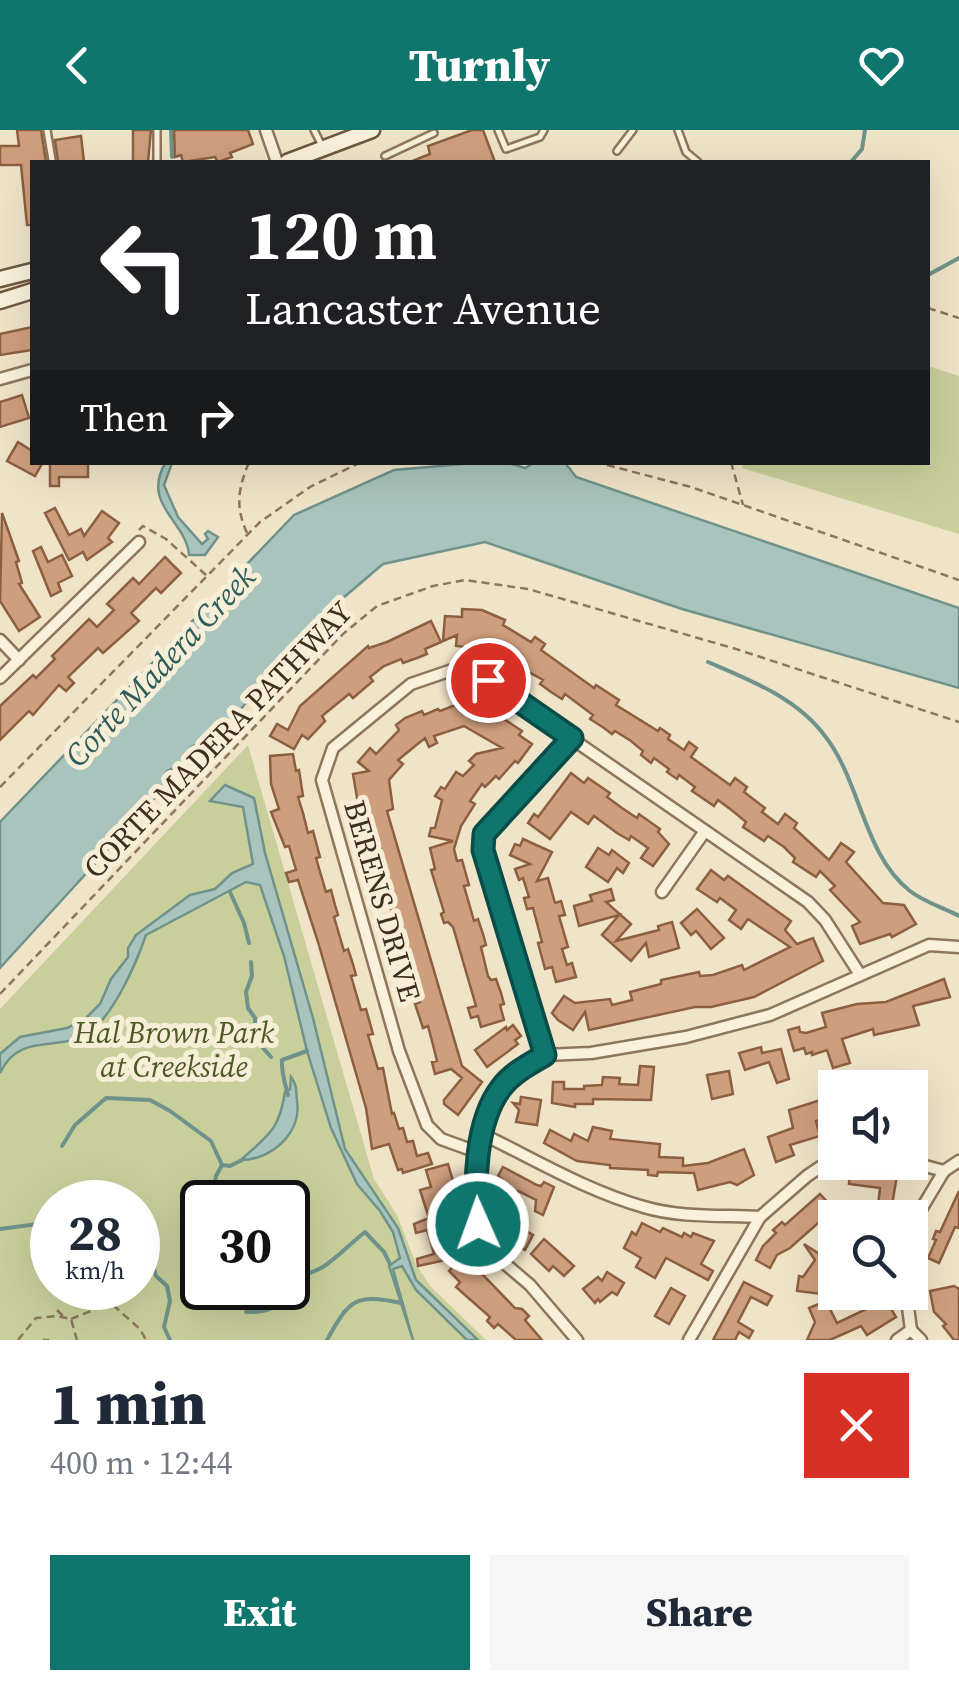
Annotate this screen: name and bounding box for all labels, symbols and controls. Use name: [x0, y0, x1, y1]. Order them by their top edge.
text: Turnly: [409, 34, 550, 96]
icon: back: [50, 38, 105, 93]
icon: heart: [854, 38, 909, 93]
text: 120 m: [245, 186, 437, 282]
icon: left: [80, 200, 210, 330]
text: Lancaster Avenue: [245, 277, 601, 339]
icon: right: [188, 390, 243, 445]
text: Then: [80, 392, 168, 444]
water label: Corte Madera Creek: [55, 555, 266, 777]
street label: CORTE MADERA PATHWAY: [74, 592, 361, 887]
pin: [446, 638, 531, 723]
icon: arrive: [461, 653, 516, 708]
street label: BERENS DRIVE: [334, 796, 431, 1006]
park label: Hal Brown Park at Creekside: [73, 1012, 275, 1087]
map controls: [818, 1070, 928, 1310]
button: sound: [818, 1070, 928, 1180]
position arrow: [426, 1172, 530, 1276]
speed limit sign: 30: [180, 1180, 310, 1310]
text: 28: [68, 1198, 122, 1267]
button: search: [818, 1200, 928, 1310]
text: km/h: [65, 1253, 125, 1287]
text: 1 min: [50, 1362, 206, 1444]
button: close: [804, 1373, 909, 1478]
text: 400 m · 12:44: [50, 1441, 232, 1485]
button: Exit: [50, 1555, 470, 1670]
button: Share: [490, 1555, 909, 1670]

